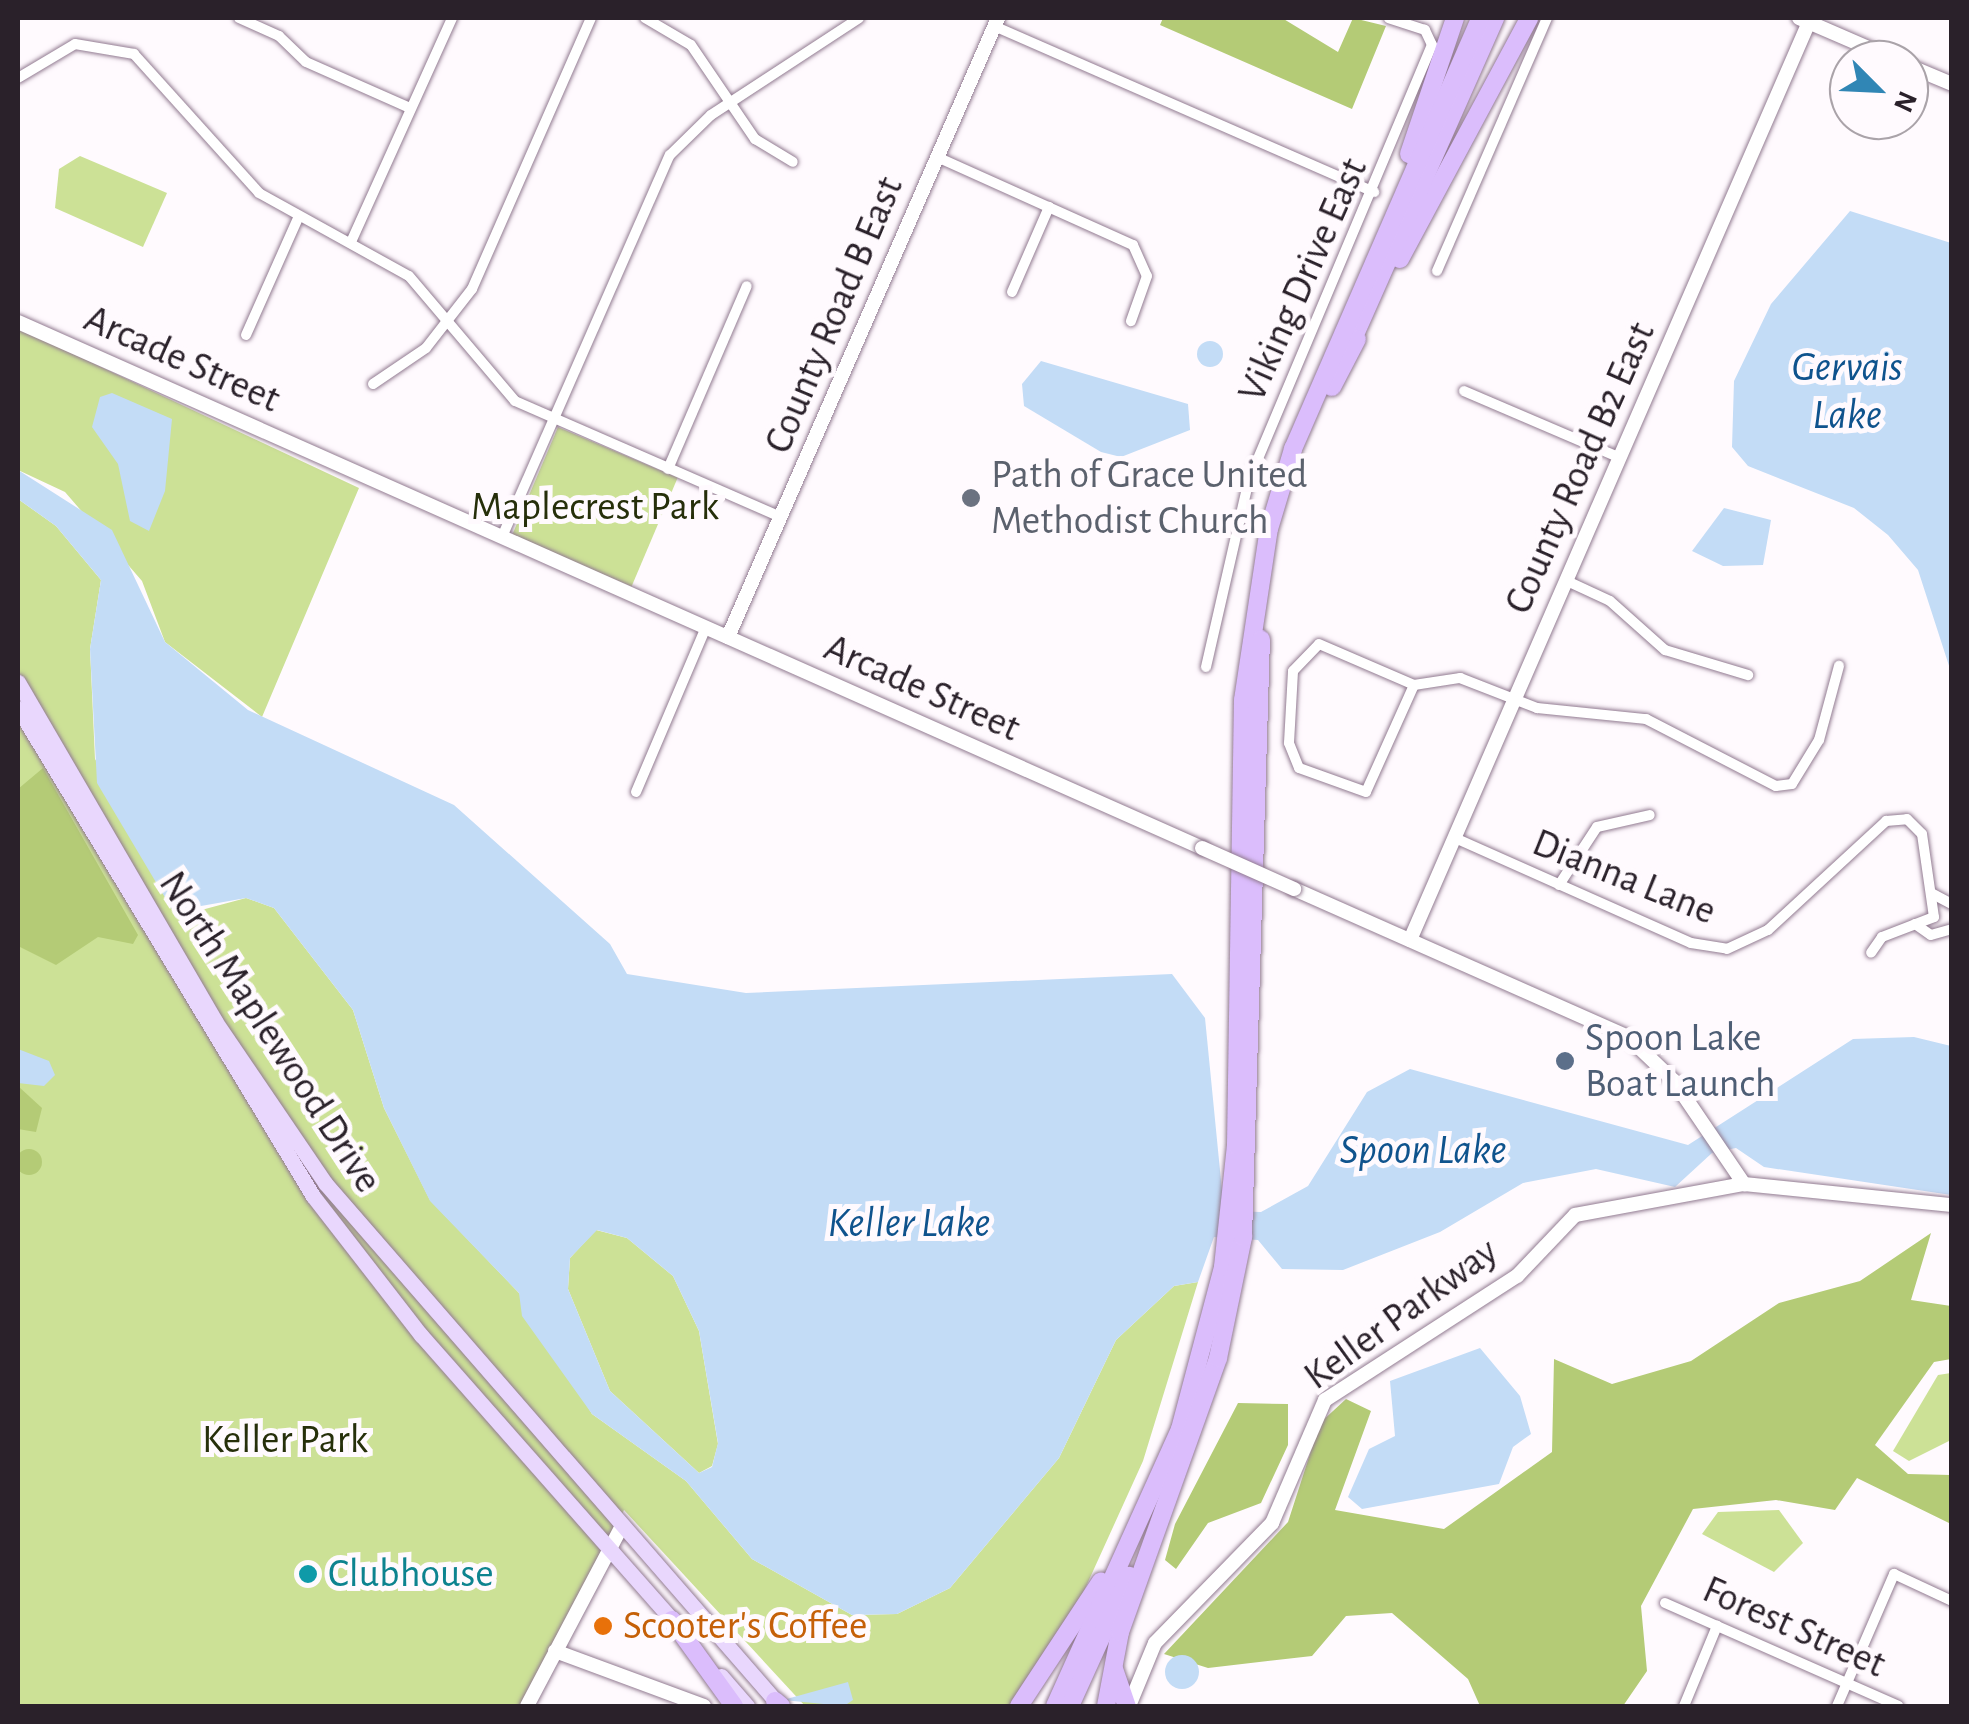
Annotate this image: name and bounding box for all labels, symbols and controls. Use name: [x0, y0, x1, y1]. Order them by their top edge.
north arrow: [1829, 40, 1929, 140]
text: N: [1888, 87, 1921, 116]
street label: Viking Drive East: [1228, 151, 1378, 409]
street label: County Road B East: [754, 170, 914, 460]
street label: Arcade Street: [77, 295, 287, 423]
street label: County Road B2 East: [1494, 315, 1666, 621]
water label: Gervais Lake: [1792, 342, 1902, 441]
place label: Path of Grace United Methodist Church: [991, 451, 1307, 545]
park label: Maplecrest Park: [471, 483, 719, 531]
marker: Path of Grace United Methodist Church: [960, 487, 982, 509]
street label: Arcade Street: [817, 624, 1027, 752]
street label: Dianna Lane: [1525, 819, 1723, 935]
street label: North Maplewood Drive: [148, 862, 392, 1202]
place label: Spoon Lake Boat Launch: [1585, 1014, 1776, 1108]
marker: Spoon Lake Boat Launch: [1554, 1050, 1576, 1072]
water label: Spoon Lake: [1339, 1125, 1507, 1175]
water label: Keller Lake: [828, 1198, 990, 1248]
street label: Keller Parkway: [1295, 1228, 1507, 1400]
park label: Keller Park: [202, 1416, 368, 1464]
place label: Clubhouse: [328, 1550, 494, 1598]
marker: Clubhouse: [297, 1563, 319, 1585]
street label: Forest Street: [1695, 1565, 1893, 1689]
place label: Scooter's Coffee: [623, 1602, 867, 1650]
marker: Scooter's Coffee: [592, 1615, 614, 1637]

